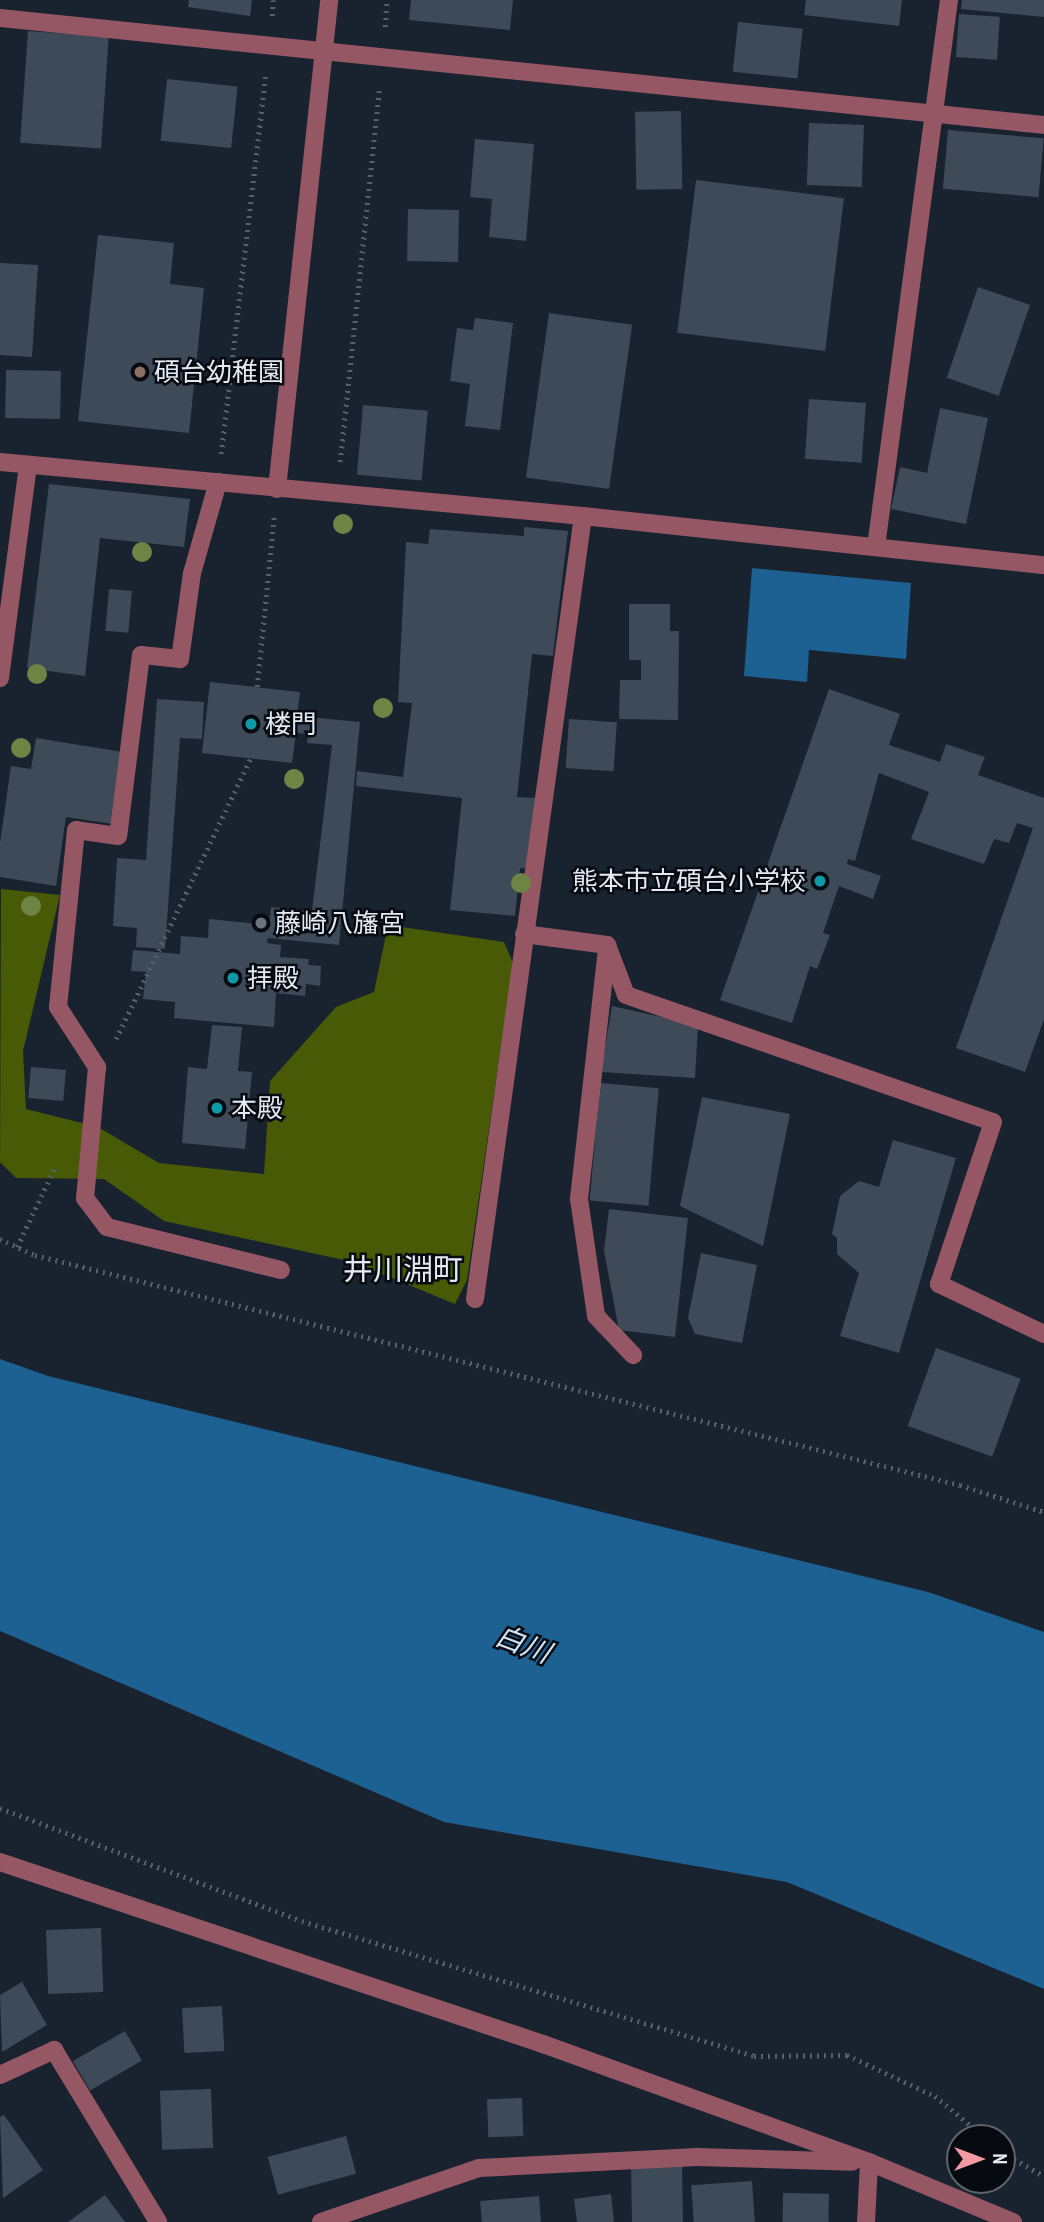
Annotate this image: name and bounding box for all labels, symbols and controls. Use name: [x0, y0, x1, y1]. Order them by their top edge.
place label: 碩台幼稚園: [154, 356, 284, 388]
marker: 碩台幼稚園: [132, 364, 148, 380]
place label: 楼門: [265, 708, 317, 740]
marker: 楼門: [243, 716, 259, 732]
place label: 熊本市立碩台小学校: [572, 865, 806, 897]
marker: 熊本市立碩台小学校: [812, 873, 828, 889]
place label: 藤崎八旛宮: [275, 907, 405, 939]
marker: 藤崎八旛宮: [253, 915, 269, 931]
place label: 拝殿: [247, 962, 299, 994]
marker: 拝殿: [225, 970, 241, 986]
place label: 本殿: [231, 1092, 283, 1124]
marker: 本殿: [209, 1100, 225, 1116]
district label: 井川淵町: [343, 1251, 463, 1287]
water label: 白川: [491, 1618, 555, 1670]
north arrow: [946, 2124, 1016, 2194]
text: N: [988, 2154, 1012, 2164]

